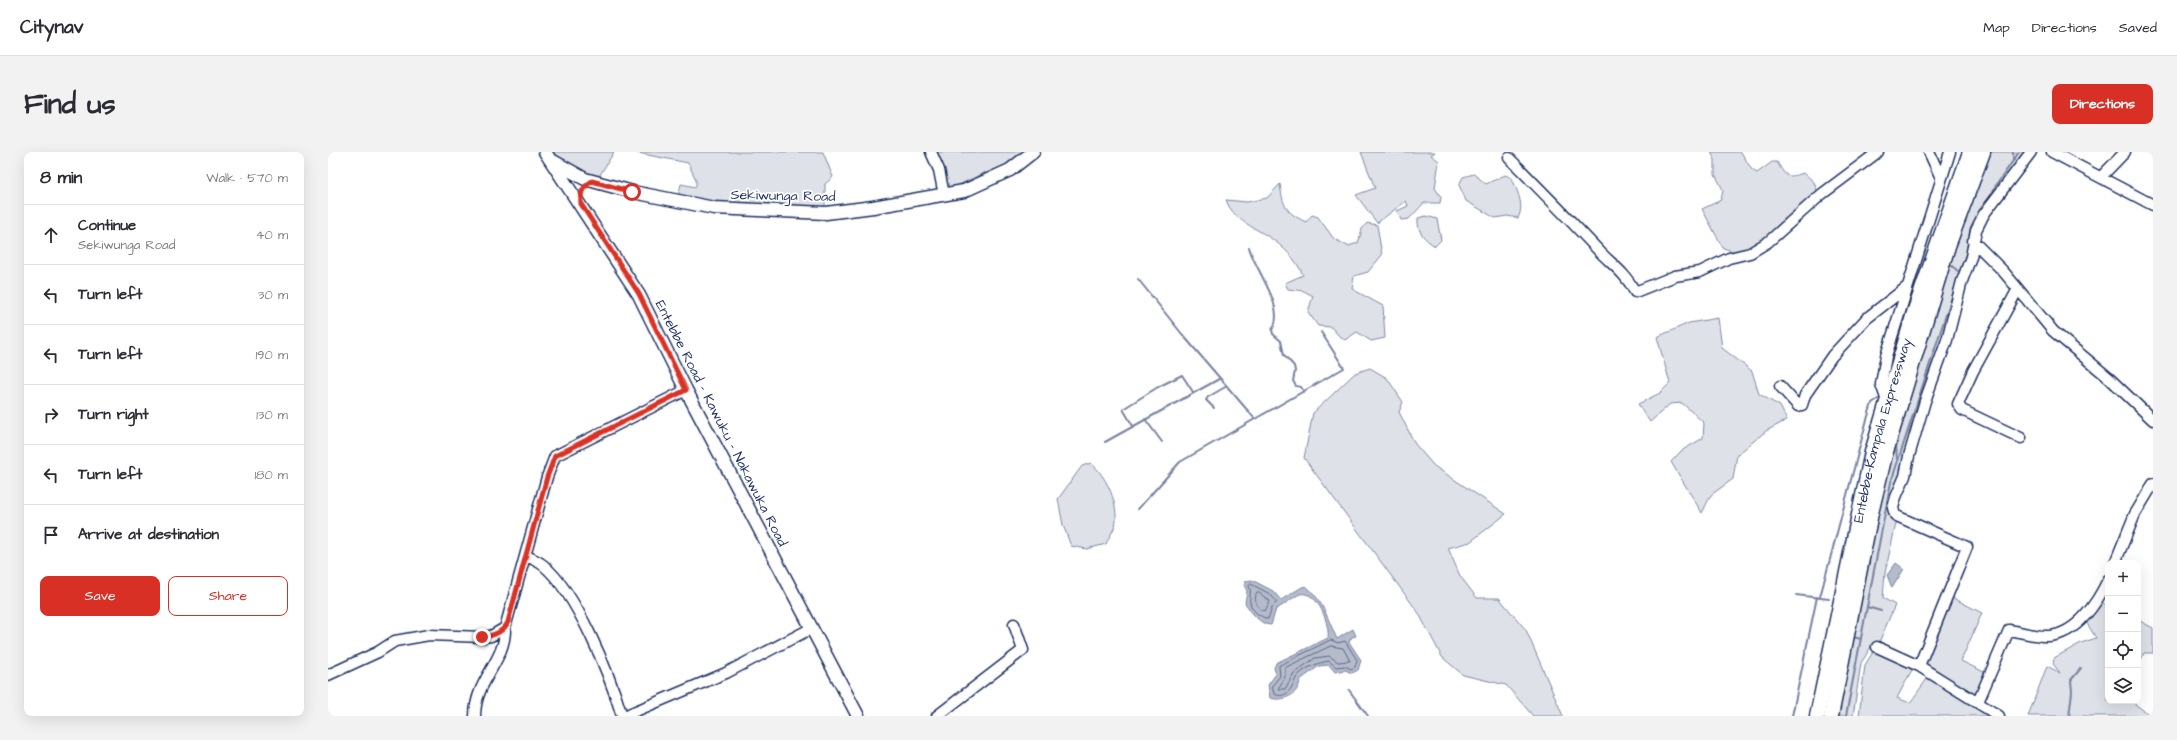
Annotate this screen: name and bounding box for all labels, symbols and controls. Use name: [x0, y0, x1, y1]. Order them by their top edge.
text: Citynav: [20, 14, 83, 41]
text: Map: [1983, 18, 2010, 38]
text: Directions: [2032, 18, 2097, 38]
text: Saved: [2119, 18, 2157, 38]
button: Directions: [2052, 84, 2153, 124]
text: Find us: [24, 85, 115, 124]
text: 8 min: [40, 166, 82, 190]
text: Walk · 570 m: [206, 169, 288, 187]
route start: [623, 183, 641, 201]
street label: Sekiwunga Road: [730, 185, 836, 207]
text: Continue: [78, 215, 136, 236]
icon: ahead: [40, 224, 62, 246]
text: 40 m: [256, 226, 288, 244]
text: Sekiwunga Road: [78, 236, 175, 254]
icon: left: [40, 284, 62, 306]
text: Turn left: [78, 284, 142, 305]
text: 30 m: [258, 286, 288, 304]
street label: Entebbe Road - Kawuku - Nakawuka Road: [650, 297, 792, 550]
street label: Entebbe-Kampala Expressway: [1848, 335, 1917, 525]
icon: left: [40, 344, 62, 366]
text: Turn left: [78, 344, 142, 365]
text: 190 m: [255, 346, 288, 364]
icon: right: [40, 404, 62, 426]
text: Turn right: [78, 404, 149, 425]
text: 130 m: [256, 406, 288, 424]
icon: left: [40, 464, 62, 486]
text: Turn left: [78, 464, 142, 485]
text: 180 m: [254, 466, 288, 484]
icon: arrive: [40, 524, 62, 546]
text: Arrive at destination: [78, 524, 219, 545]
map controls: [2105, 560, 2141, 704]
button: +: [2105, 560, 2141, 596]
button: Save: [40, 576, 160, 616]
button: Share: [168, 576, 288, 616]
button: −: [2105, 596, 2141, 632]
route end: [473, 628, 491, 646]
button: locate: [2105, 632, 2141, 668]
button: layers: [2105, 668, 2141, 704]

